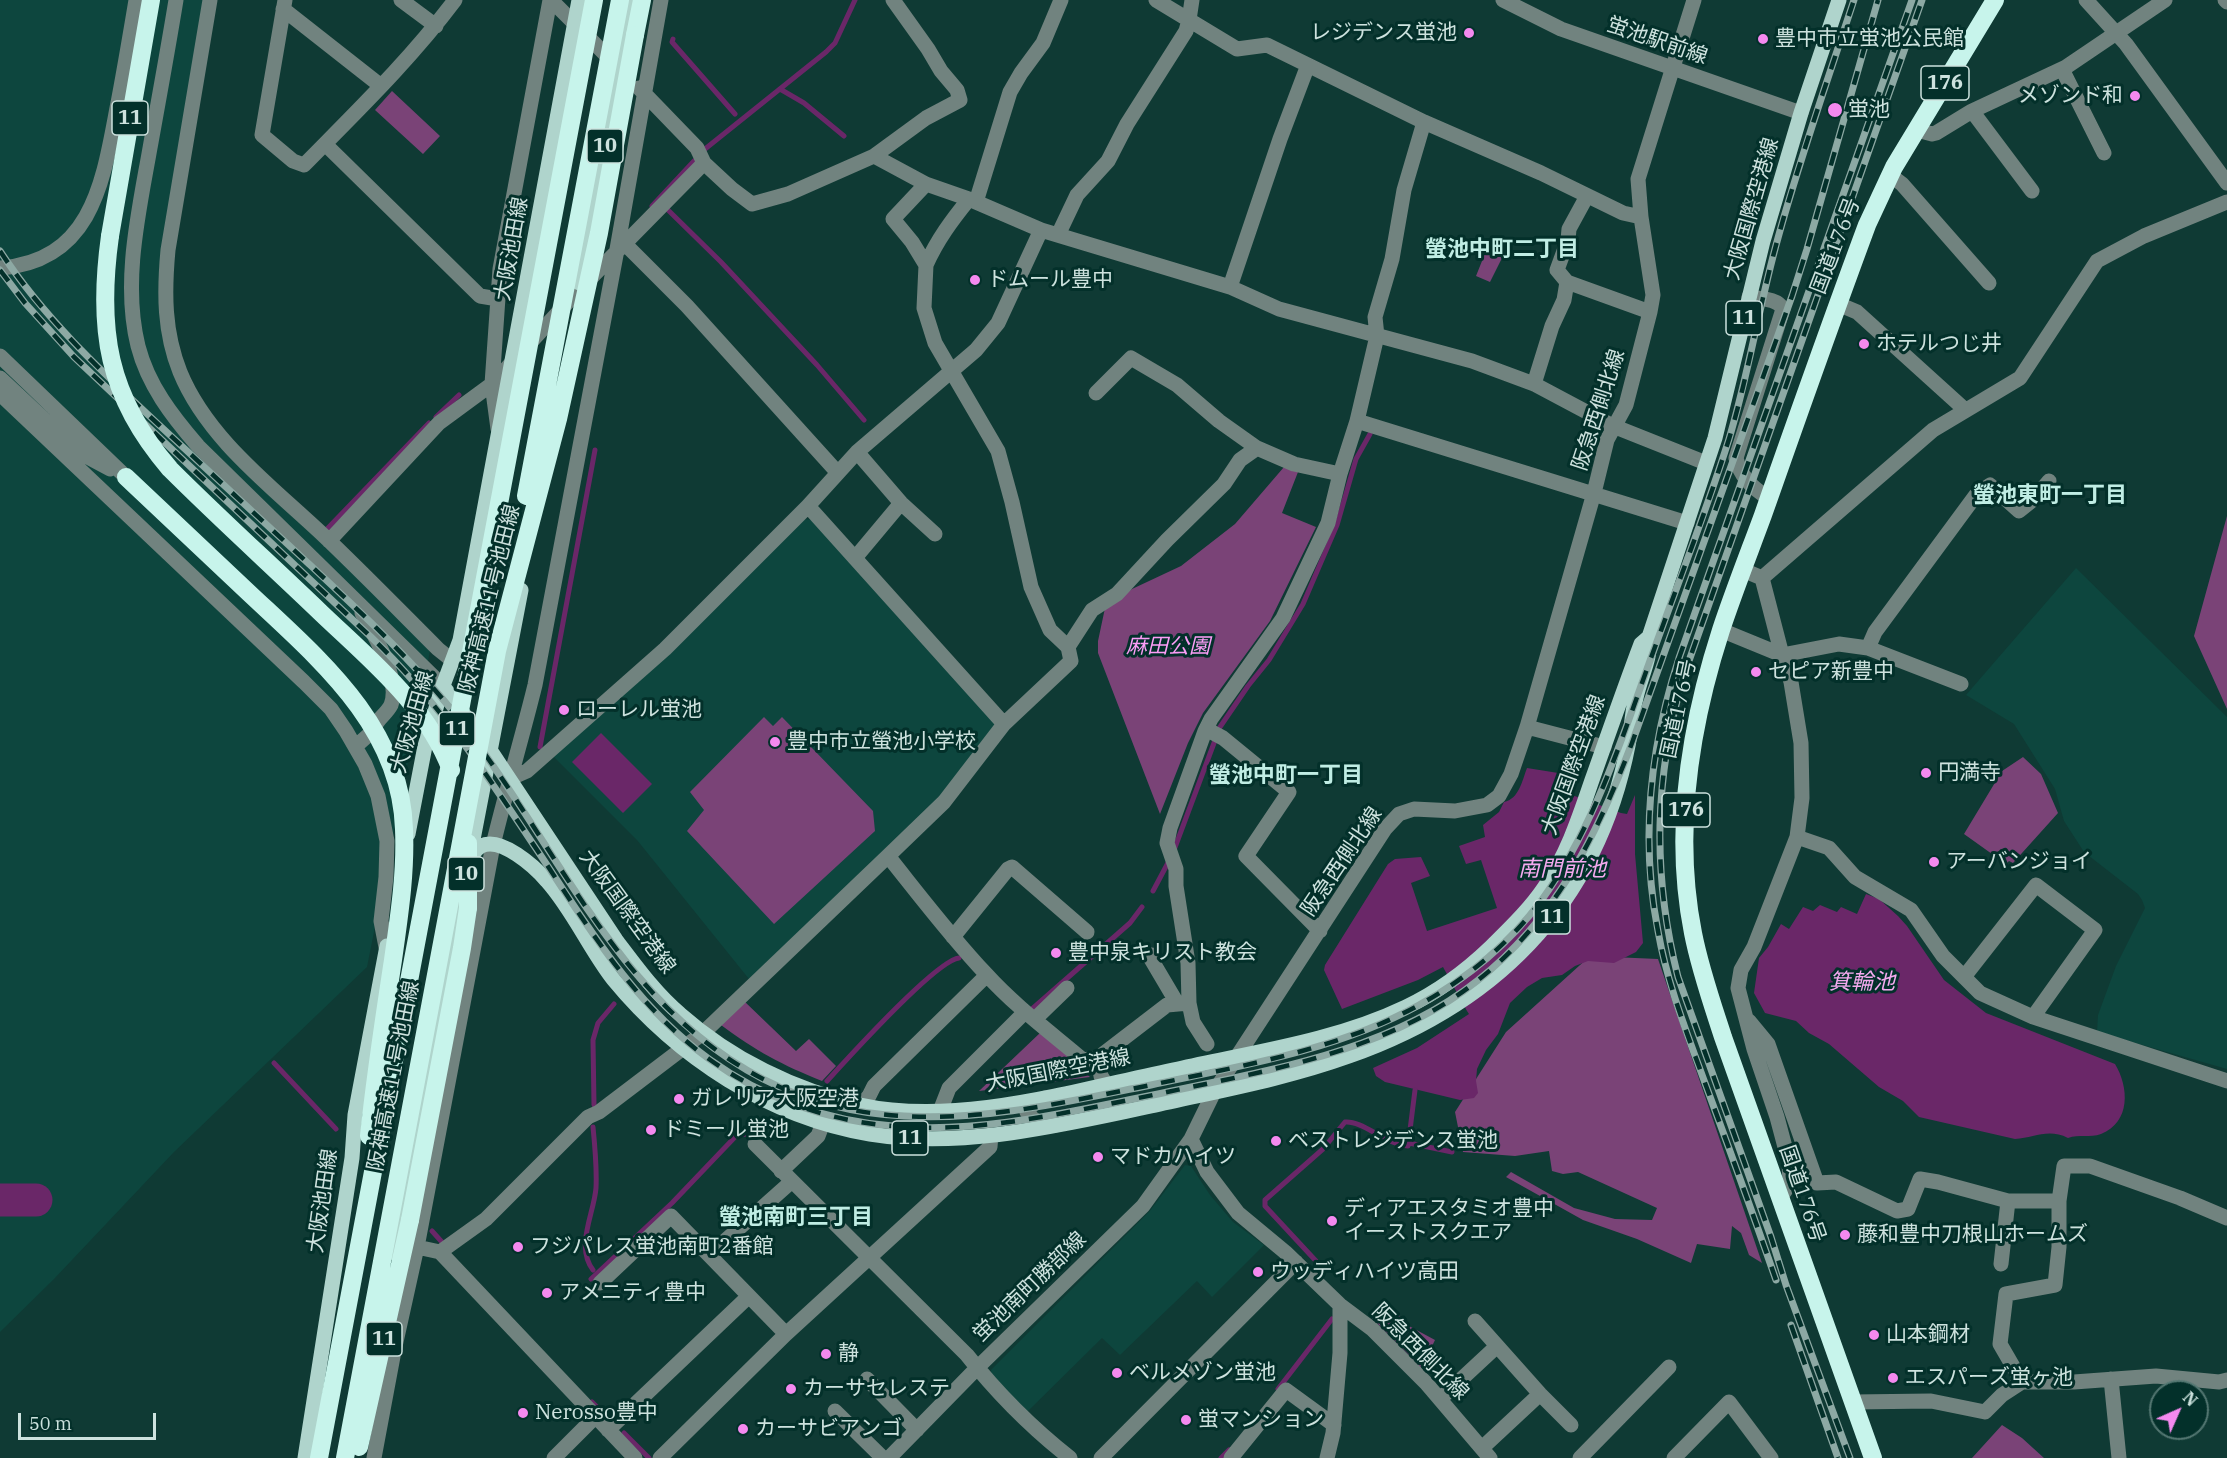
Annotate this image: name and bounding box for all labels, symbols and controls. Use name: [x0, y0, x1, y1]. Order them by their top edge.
street label: 蛍池駅前線: [1603, 12, 1711, 70]
place label: レジデンス蛍池: [1310, 20, 1457, 46]
marker: レジデンス蛍池: [1462, 26, 1476, 40]
place label: 豊中市立蛍池公民館: [1775, 26, 1964, 52]
marker: 豊中市立蛍池公民館: [1756, 32, 1770, 46]
road number: 176: [1921, 66, 1969, 100]
place label: メゾンド和: [2018, 83, 2123, 109]
marker: メゾンド和: [2128, 89, 2142, 103]
place label: 蛍池: [1848, 97, 1890, 123]
road number: 11: [112, 101, 148, 135]
marker: 蛍池: [1826, 101, 1844, 119]
road number: 10: [587, 129, 623, 163]
street label: 大阪国際空港線: [1720, 135, 1784, 283]
street label: 国道176号: [1806, 194, 1866, 298]
street label: 大阪池田線: [490, 195, 534, 303]
district label: 螢池中町二丁目: [1425, 237, 1579, 263]
place label: ドムール豊中: [987, 267, 1113, 293]
marker: ドムール豊中: [968, 273, 982, 287]
road number: 11: [1726, 301, 1762, 335]
place label: ホテルつじ井: [1876, 331, 2002, 357]
marker: ホテルつじ井: [1857, 337, 1871, 351]
street label: 阪急西側北線: [1568, 346, 1630, 474]
district label: 螢池東町一丁目: [1973, 483, 2127, 509]
street label: 阪神高速11号池田線: [454, 502, 526, 696]
park label: 麻田公園: [1126, 634, 1210, 660]
street label: 国道176号: [1656, 657, 1702, 761]
place label: セピア新豊中: [1768, 659, 1894, 685]
marker: セピア新豊中: [1749, 665, 1763, 679]
street label: 大阪池田線: [386, 668, 440, 776]
street label: 大阪国際空港線: [1537, 692, 1611, 838]
place label: ローレル蛍池: [576, 697, 702, 723]
marker: ローレル蛍池: [557, 703, 571, 717]
road number: 11: [439, 712, 475, 746]
place label: 豊中市立螢池小学校: [787, 729, 976, 755]
marker: 豊中市立螢池小学校: [768, 735, 782, 749]
place label: 円満寺: [1938, 760, 2001, 786]
district label: 螢池中町一丁目: [1209, 763, 1363, 789]
marker: 円満寺: [1919, 766, 1933, 780]
road number: 176: [1662, 793, 1710, 827]
street label: 阪急西側北線: [1296, 803, 1388, 921]
street label: 大阪国際空港線: [574, 845, 680, 979]
place label: アーバンジョイ: [1946, 849, 2092, 875]
marker: アーバンジョイ: [1927, 855, 1941, 869]
road number: 10: [448, 857, 484, 891]
water label: 南門前池: [1518, 857, 1606, 883]
road number: 11: [1534, 900, 1570, 934]
place label: 豊中泉キリスト教会: [1068, 940, 1257, 966]
marker: 豊中泉キリスト教会: [1049, 946, 1063, 960]
water label: 箕輪池: [1829, 970, 1895, 996]
street label: 阪神高速11号池田線: [363, 979, 425, 1173]
street label: 大阪国際空港線: [983, 1045, 1133, 1097]
place label: ガレリア大阪空港: [691, 1086, 859, 1112]
marker: ガレリア大阪空港: [672, 1092, 686, 1106]
place label: ドミール蛍池: [663, 1117, 789, 1143]
road number: 11: [892, 1121, 928, 1155]
marker: ドミール蛍池: [644, 1123, 658, 1137]
place label: ベストレジデンス蛍池: [1288, 1128, 1498, 1154]
marker: ベストレジデンス蛍池: [1269, 1134, 1283, 1148]
street label: 国道176号: [1774, 1142, 1830, 1246]
place label: マドカハイツ: [1110, 1144, 1236, 1170]
street label: 大阪池田線: [303, 1147, 343, 1255]
marker: マドカハイツ: [1091, 1150, 1105, 1164]
place label: ディアエスタミオ豊中 イーストスクエア: [1344, 1196, 1554, 1246]
district label: 螢池南町三丁目: [719, 1205, 873, 1231]
marker: ディアエスタミオ豊中 イーストスクエア: [1325, 1214, 1339, 1228]
place label: 藤和豊中刀根山ホームズ: [1857, 1222, 2088, 1248]
street label: 蛍池南町勝部線: [968, 1227, 1092, 1347]
marker: 藤和豊中刀根山ホームズ: [1838, 1228, 1852, 1242]
place label: フジパレス蛍池南町2番館: [530, 1234, 774, 1260]
marker: フジパレス蛍池南町2番館: [511, 1240, 525, 1254]
place label: ウッディハイツ高田: [1270, 1259, 1459, 1285]
marker: ウッディハイツ高田: [1251, 1265, 1265, 1279]
place label: アメニティ豊中: [559, 1280, 706, 1306]
marker: アメニティ豊中: [540, 1286, 554, 1300]
street label: 阪急西側北線: [1367, 1299, 1473, 1405]
road number: 11: [366, 1322, 402, 1356]
place label: 山本鋼材: [1886, 1322, 1970, 1348]
marker: 山本鋼材: [1867, 1328, 1881, 1342]
place label: 静: [838, 1341, 859, 1367]
marker: 静: [819, 1347, 833, 1361]
place label: ベルメゾン蛍池: [1129, 1360, 1276, 1386]
place label: エスパーズ蛍ヶ池: [1905, 1365, 2073, 1391]
marker: ベルメゾン蛍池: [1110, 1366, 1124, 1380]
marker: エスパーズ蛍ヶ池: [1886, 1371, 1900, 1385]
place label: カーサセレステ: [803, 1376, 950, 1402]
north arrow: [2149, 1380, 2209, 1440]
marker: カーサセレステ: [784, 1382, 798, 1396]
text: N: [2179, 1387, 2202, 1410]
place label: Nerosso豊中: [535, 1400, 658, 1426]
scale bar: [21, 1401, 159, 1439]
marker: Nerosso豊中: [516, 1406, 530, 1420]
place label: 蛍マンション: [1198, 1407, 1324, 1433]
text: 50 m: [29, 1412, 72, 1435]
marker: 蛍マンション: [1179, 1413, 1193, 1427]
place label: カーサビアンゴ: [755, 1416, 902, 1442]
marker: カーサビアンゴ: [736, 1422, 750, 1436]

